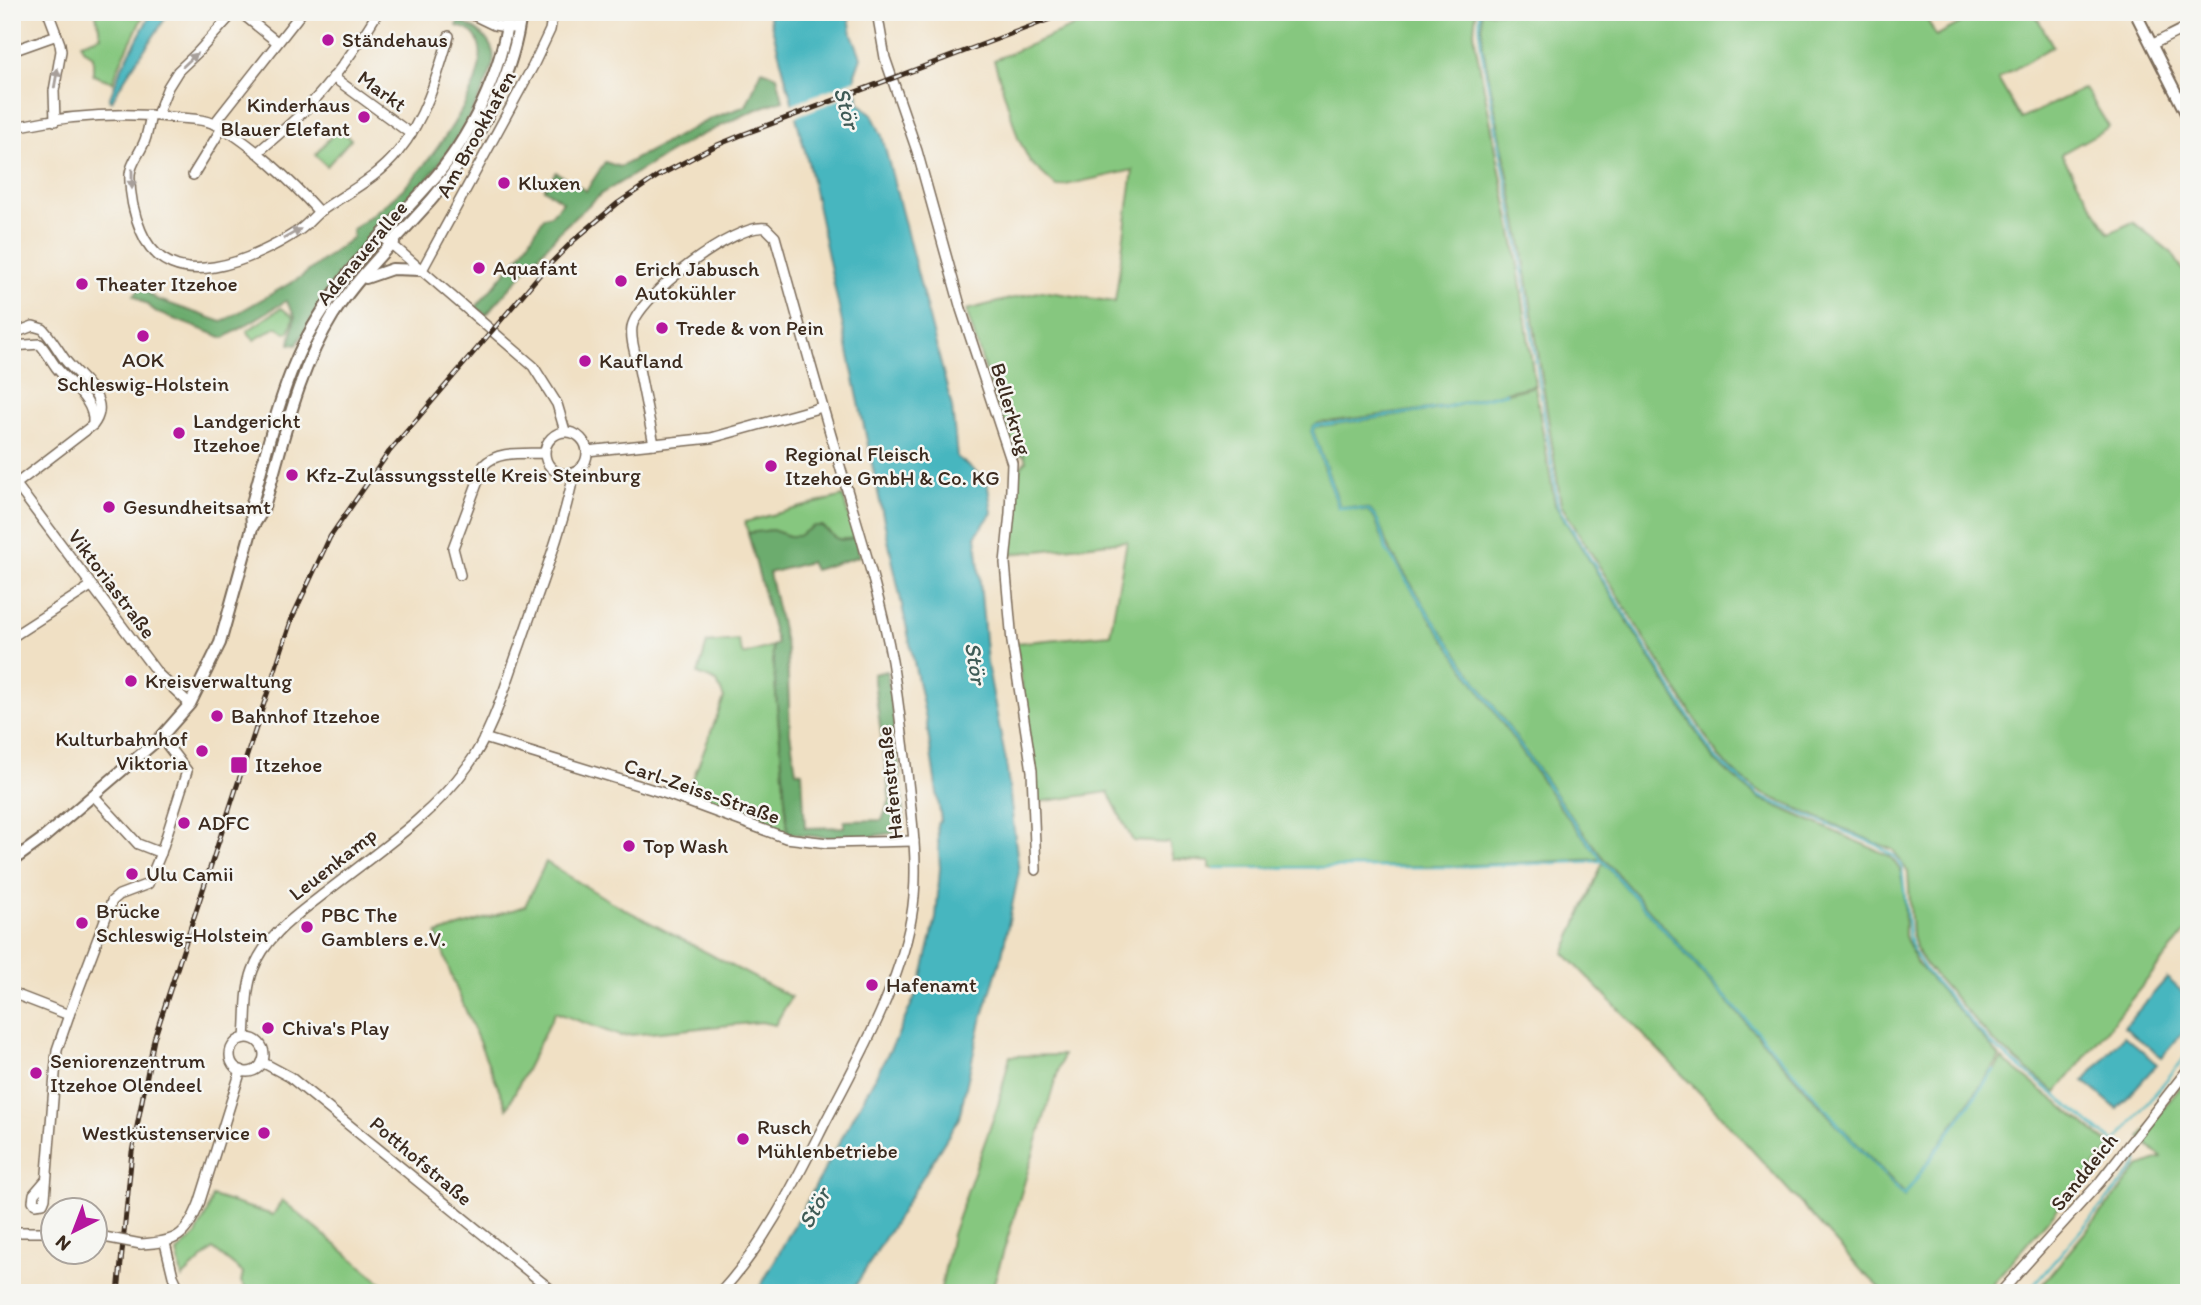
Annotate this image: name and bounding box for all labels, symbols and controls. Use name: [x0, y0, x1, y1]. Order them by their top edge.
place label: Ständehaus: [342, 27, 448, 52]
marker: Ständehaus: [320, 32, 336, 48]
one-way arrow: [181, 52, 199, 68]
street label: Markt: [353, 64, 412, 117]
one-way arrow: [51, 66, 62, 88]
street label: Am Brookhafen: [430, 66, 521, 202]
water label: Stör: [828, 84, 867, 134]
place label: Kinderhaus Blauer Elefant: [220, 92, 350, 141]
marker: Kinderhaus Blauer Elefant: [356, 109, 372, 125]
one-way arrow: [126, 168, 138, 190]
place label: Kluxen: [518, 170, 581, 195]
marker: Kluxen: [496, 175, 512, 191]
street label: Adenauerallee: [311, 195, 413, 310]
one-way arrow: [282, 228, 301, 240]
place label: Aquafant: [493, 255, 578, 280]
place label: Erich Jabusch Autokühler: [635, 256, 760, 305]
marker: Aquafant: [471, 260, 487, 276]
place label: Theater Itzehoe: [96, 271, 238, 296]
marker: Erich Jabusch Autokühler: [613, 273, 629, 289]
marker: Theater Itzehoe: [74, 276, 90, 292]
place label: Trede & von Pein: [676, 315, 824, 340]
marker: Trede & von Pein: [654, 320, 670, 336]
marker: AOK Schleswig-Holstein: [135, 328, 151, 344]
place label: AOK Schleswig-Holstein: [57, 347, 229, 396]
place label: Kaufland: [599, 348, 684, 373]
marker: Kaufland: [577, 353, 593, 369]
street label: Bellerkrug: [986, 360, 1037, 458]
place label: Landgericht Itzehoe: [193, 408, 301, 457]
marker: Landgericht Itzehoe: [171, 425, 187, 441]
place label: Regional Fleisch Itzehoe GmbH & Co. KG: [785, 441, 1000, 490]
marker: Regional Fleisch Itzehoe GmbH & Co. KG: [763, 458, 779, 474]
place label: Kfz-Zulassungsstelle Kreis Steinburg: [306, 462, 641, 487]
marker: Kfz-Zulassungsstelle Kreis Steinburg: [284, 467, 300, 483]
place label: Gesundheitsamt: [123, 494, 271, 519]
marker: Gesundheitsamt: [101, 499, 117, 515]
street label: Viktoriastraße: [63, 524, 162, 643]
water label: Stör: [959, 640, 993, 688]
place label: Kreisverwaltung: [145, 668, 292, 693]
marker: Kreisverwaltung: [123, 673, 139, 689]
place label: Bahnhof Itzehoe: [231, 703, 380, 728]
marker: Bahnhof Itzehoe: [209, 708, 225, 724]
street label: Hafenstraße: [871, 725, 908, 841]
place label: Kulturbahnhof Viktoria: [55, 726, 188, 775]
marker: Kulturbahnhof Viktoria: [194, 743, 210, 759]
place label: Itzehoe: [255, 752, 322, 777]
street label: Carl-Zeiss-Straße: [621, 752, 784, 829]
marker: Itzehoe: [229, 755, 249, 775]
place label: ADFC: [198, 810, 250, 835]
marker: ADFC: [176, 815, 192, 831]
street label: Leuenkamp: [284, 822, 382, 906]
place label: Top Wash: [643, 833, 728, 858]
marker: Top Wash: [621, 838, 637, 854]
place label: Ulu Camii: [146, 861, 234, 886]
marker: Ulu Camii: [124, 866, 140, 882]
place label: Brücke Schleswig-Holstein: [96, 898, 268, 947]
place label: PBC The Gamblers e.V.: [321, 902, 446, 951]
marker: Brücke Schleswig-Holstein: [74, 915, 90, 931]
marker: PBC The Gamblers e.V.: [299, 919, 315, 935]
place label: Hafenamt: [886, 972, 977, 997]
marker: Hafenamt: [864, 977, 880, 993]
place label: Chiva's Play: [282, 1015, 389, 1040]
marker: Chiva's Play: [260, 1020, 276, 1036]
place label: Seniorenzentrum Itzehoe Olendeel: [50, 1048, 205, 1097]
marker: Seniorenzentrum Itzehoe Olendeel: [28, 1065, 44, 1081]
street label: Potthofstraße: [365, 1111, 478, 1211]
place label: Rusch Mühlenbetriebe: [757, 1114, 898, 1163]
place label: Westküstenservice: [82, 1120, 250, 1145]
marker: Westküstenservice: [256, 1125, 272, 1141]
street label: Sanddeich: [2045, 1127, 2123, 1216]
marker: Rusch Mühlenbetriebe: [735, 1131, 751, 1147]
water label: Stör: [792, 1181, 838, 1233]
north arrow: [38, 1196, 108, 1266]
text: N: [50, 1230, 75, 1256]

